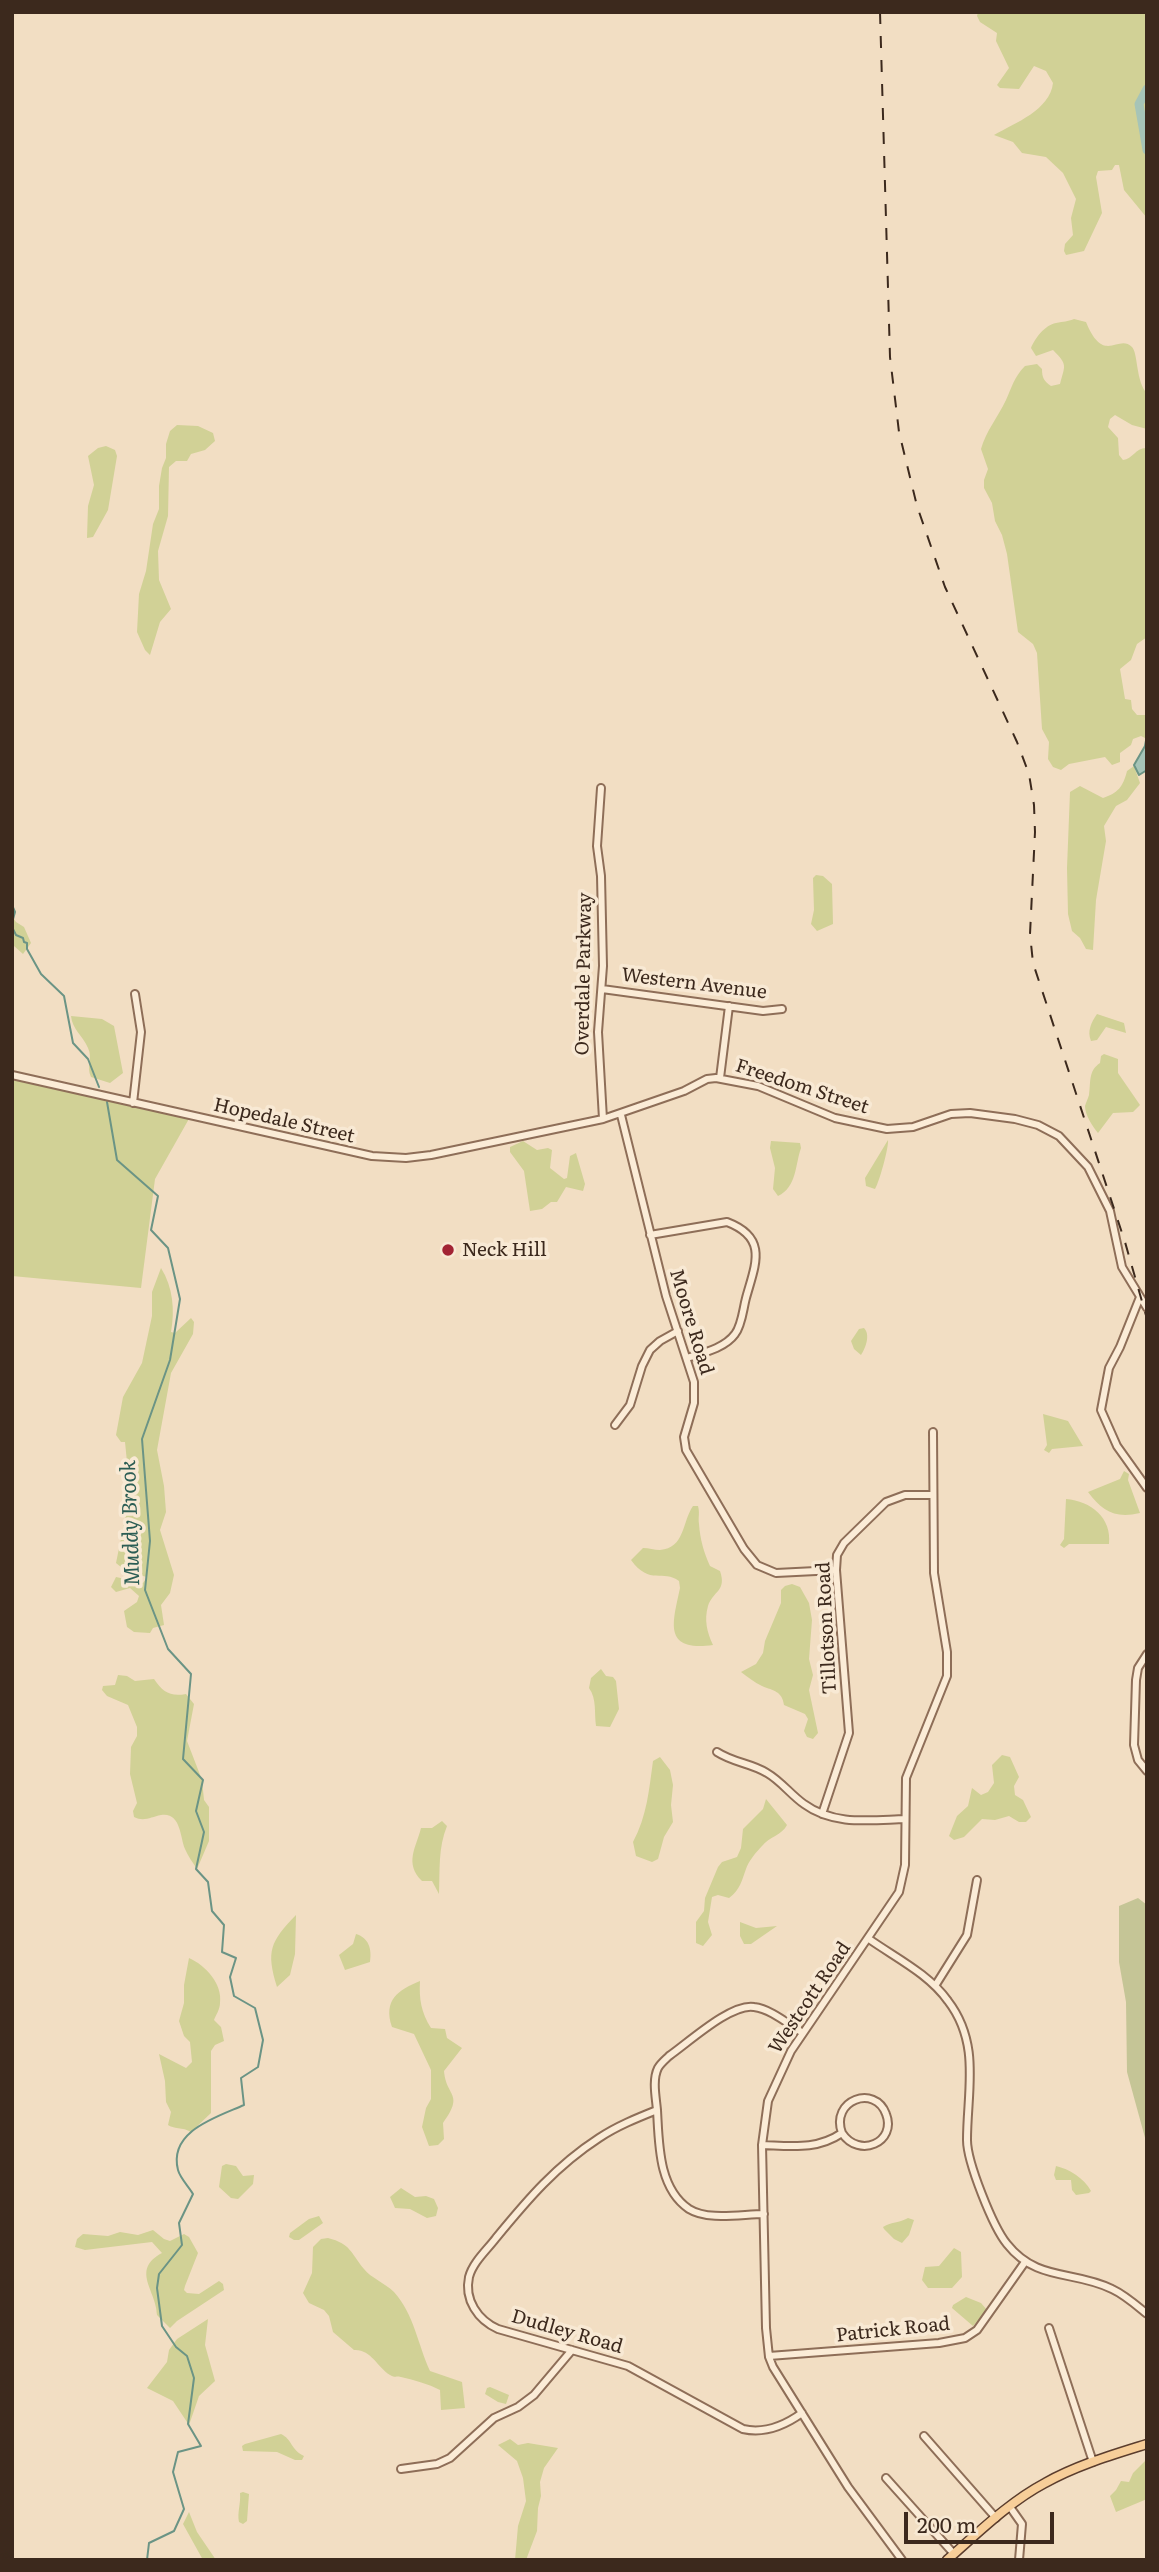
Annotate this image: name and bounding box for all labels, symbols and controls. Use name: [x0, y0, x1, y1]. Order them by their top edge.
street label: Overdale Parkway: [571, 892, 597, 1056]
street label: Western Avenue: [620, 964, 768, 1004]
street label: Freedom Street: [732, 1055, 872, 1119]
street label: Hopedale Street: [211, 1094, 357, 1148]
place label: Neck Hill: [462, 1239, 546, 1261]
marker: Neck Hill: [440, 1242, 456, 1258]
street label: Moore Road: [664, 1266, 718, 1378]
water label: Muddy Brook: [116, 1459, 146, 1587]
street label: Tillotson Road: [812, 1561, 842, 1695]
street label: Westcott Road: [764, 1938, 856, 2058]
street label: Dudley Road: [509, 2305, 625, 2359]
street label: Patrick Road: [835, 2313, 951, 2347]
scale bar: [907, 2498, 1058, 2542]
text: 200 m: [917, 2508, 977, 2539]

